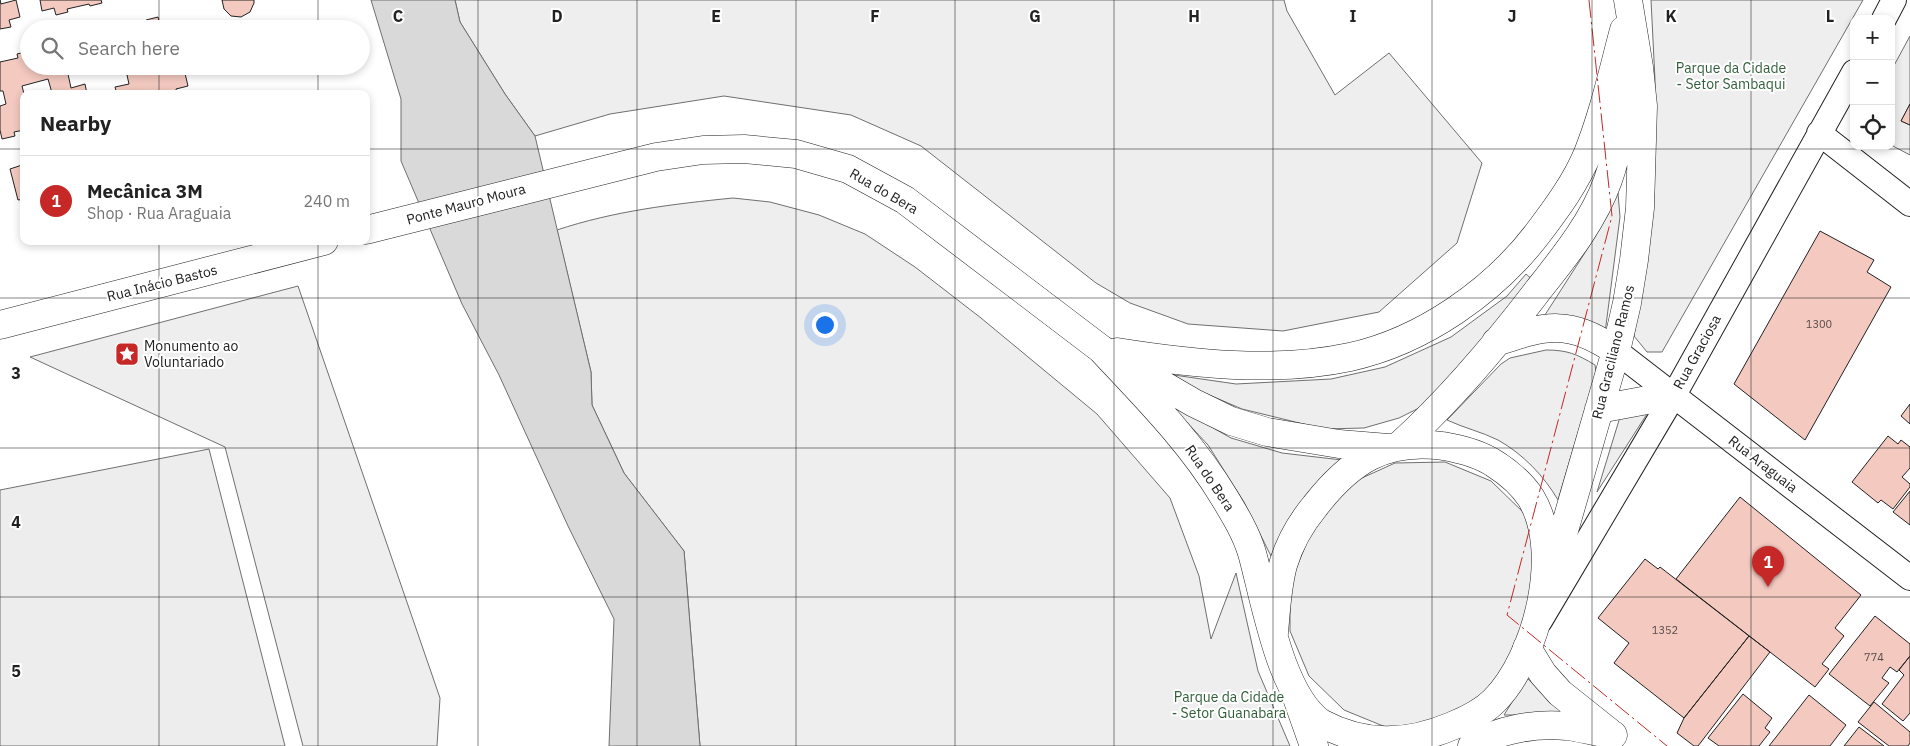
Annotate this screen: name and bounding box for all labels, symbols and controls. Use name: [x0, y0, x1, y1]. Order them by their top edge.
text: C: [393, 6, 403, 26]
text: D: [551, 6, 563, 26]
text: E: [711, 6, 721, 26]
text: F: [870, 6, 880, 26]
text: G: [1029, 6, 1041, 26]
text: H: [1188, 6, 1200, 26]
text: I: [1350, 6, 1357, 26]
text: J: [1508, 6, 1516, 26]
text: K: [1665, 6, 1677, 26]
text: L: [1826, 6, 1834, 26]
map controls: [1850, 15, 1895, 150]
button: +: [1850, 15, 1895, 60]
search box: [20, 20, 370, 75]
icon: search: [38, 34, 66, 62]
text: Search here: [78, 36, 180, 60]
park label: Parque da Cidade - Setor Sambaqui: [1676, 59, 1787, 93]
button: −: [1850, 60, 1895, 105]
button: locate: [1850, 105, 1895, 150]
text: Nearby: [40, 109, 111, 137]
street label: Rua do Bera: [846, 164, 922, 218]
text: Mecânica 3M: [87, 179, 203, 203]
street label: Ponte Mauro Moura: [404, 179, 528, 229]
text: 1: [51, 191, 61, 211]
text: 240 m: [303, 191, 350, 211]
text: Shop · Rua Araguaia: [87, 203, 231, 223]
street label: Rua Inácio Bastos: [105, 261, 219, 305]
street label: Rua Graciliano Ramos: [1588, 283, 1638, 421]
street label: Rua Graciosa: [1669, 311, 1725, 393]
your location: [812, 312, 838, 338]
house number: 1300: [1806, 317, 1832, 331]
place label: Monumento ao Voluntariado: [144, 337, 238, 371]
place icon: Monumento ao Voluntariado: [114, 341, 140, 367]
text: 3: [11, 363, 21, 383]
street label: Rua Araguaia: [1725, 431, 1802, 497]
street label: Rua do Bera: [1181, 441, 1239, 515]
text: 4: [11, 512, 21, 532]
pin: 1: [1752, 546, 1784, 587]
house number: 1352: [1652, 623, 1678, 637]
house number: 774: [1864, 650, 1884, 664]
text: 5: [11, 661, 21, 681]
park label: Parque da Cidade - Setor Guanabara: [1172, 688, 1287, 722]

